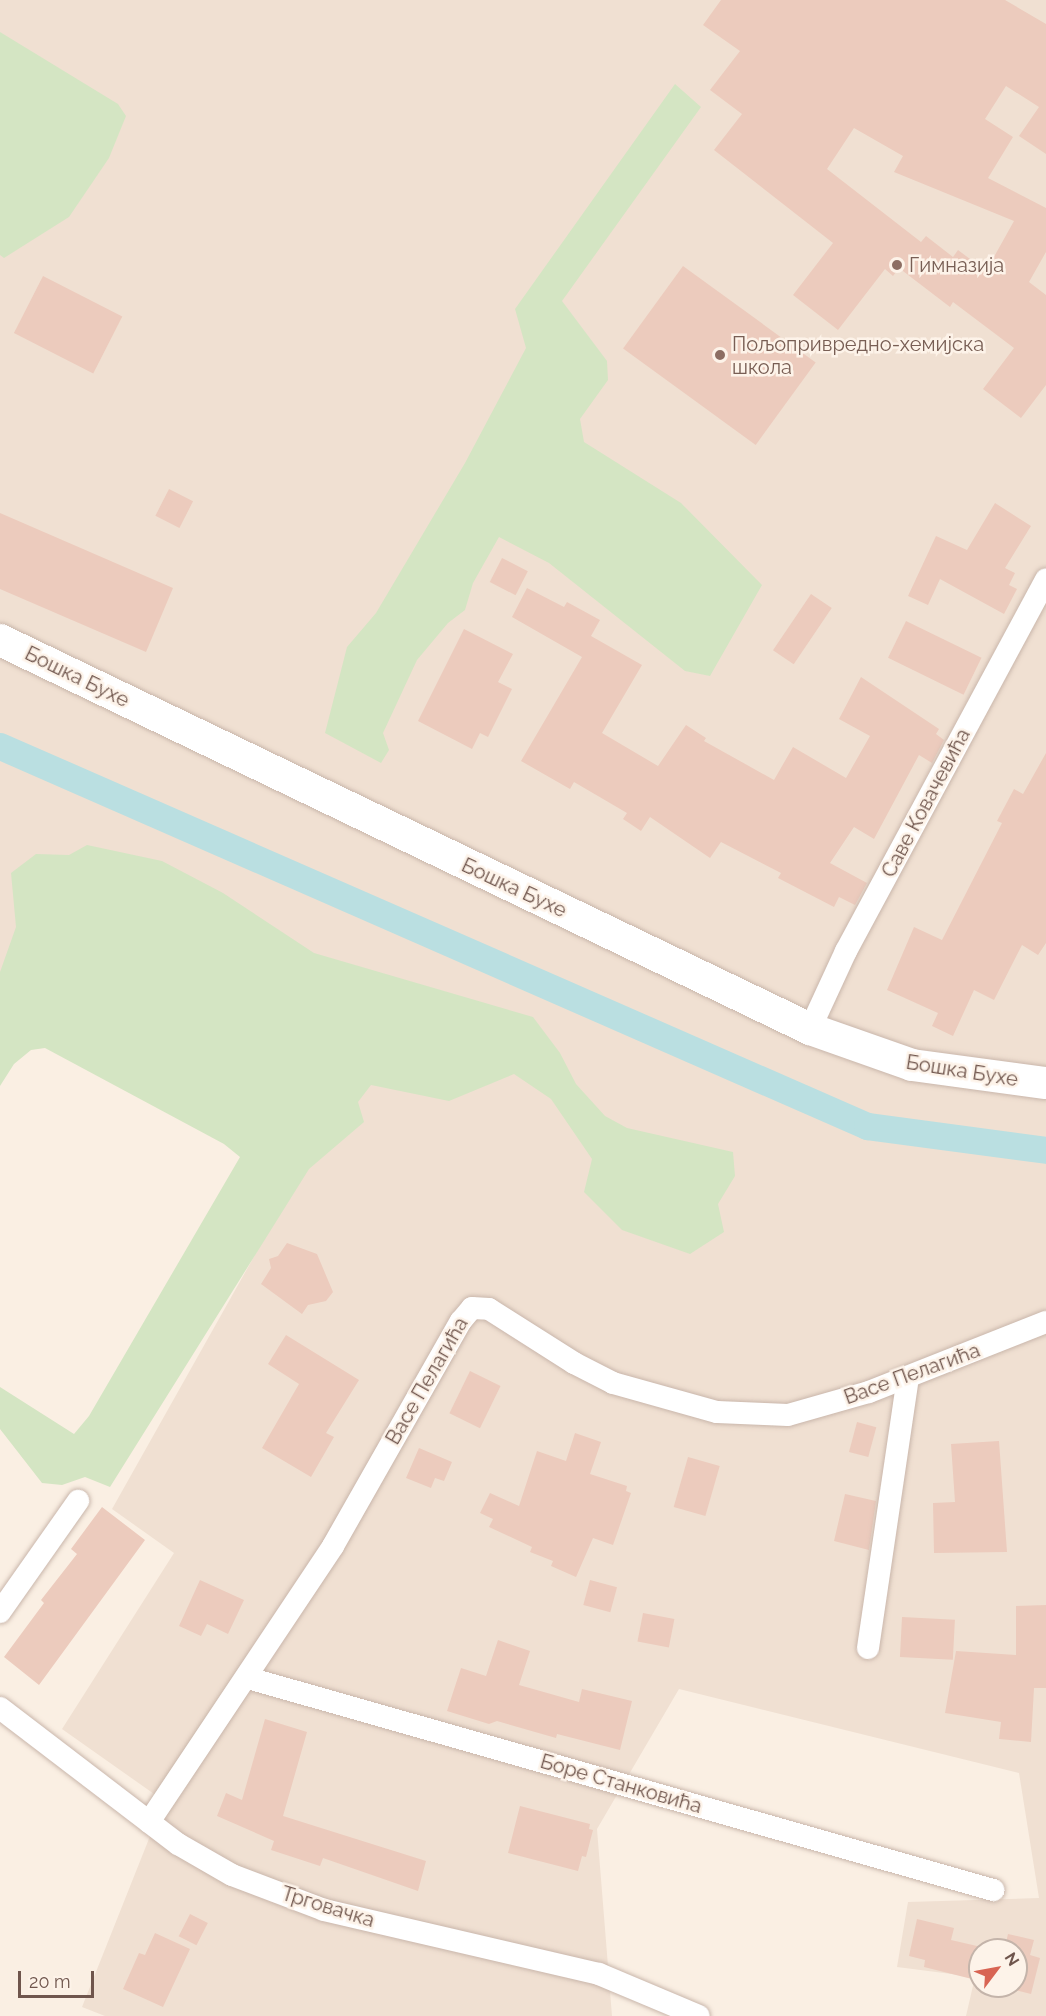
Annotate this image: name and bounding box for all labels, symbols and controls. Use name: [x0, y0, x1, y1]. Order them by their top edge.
place label: Гимназија: [909, 253, 1004, 277]
marker: Гимназија: [890, 258, 904, 272]
place label: Пољопривредно-хемијска школа: [732, 332, 984, 379]
marker: Пољопривредно-хемијска школа: [713, 348, 727, 362]
street label: Бошка Бухе: [21, 641, 133, 713]
street label: Саве Ковачевића: [877, 725, 975, 881]
street label: Бошка Бухе: [458, 853, 570, 923]
street label: Бошка Бухе: [904, 1050, 1020, 1092]
street label: Васе Пелагића: [381, 1313, 473, 1449]
street label: Васе Пелагића: [841, 1338, 983, 1410]
street label: Боре Станковића: [538, 1749, 704, 1819]
street label: Трговачка: [279, 1882, 377, 1932]
north arrow: [968, 1938, 1028, 1998]
text: N: [1001, 1949, 1023, 1969]
scale bar: [21, 1959, 98, 1997]
text: 20 m: [29, 1971, 71, 1992]

